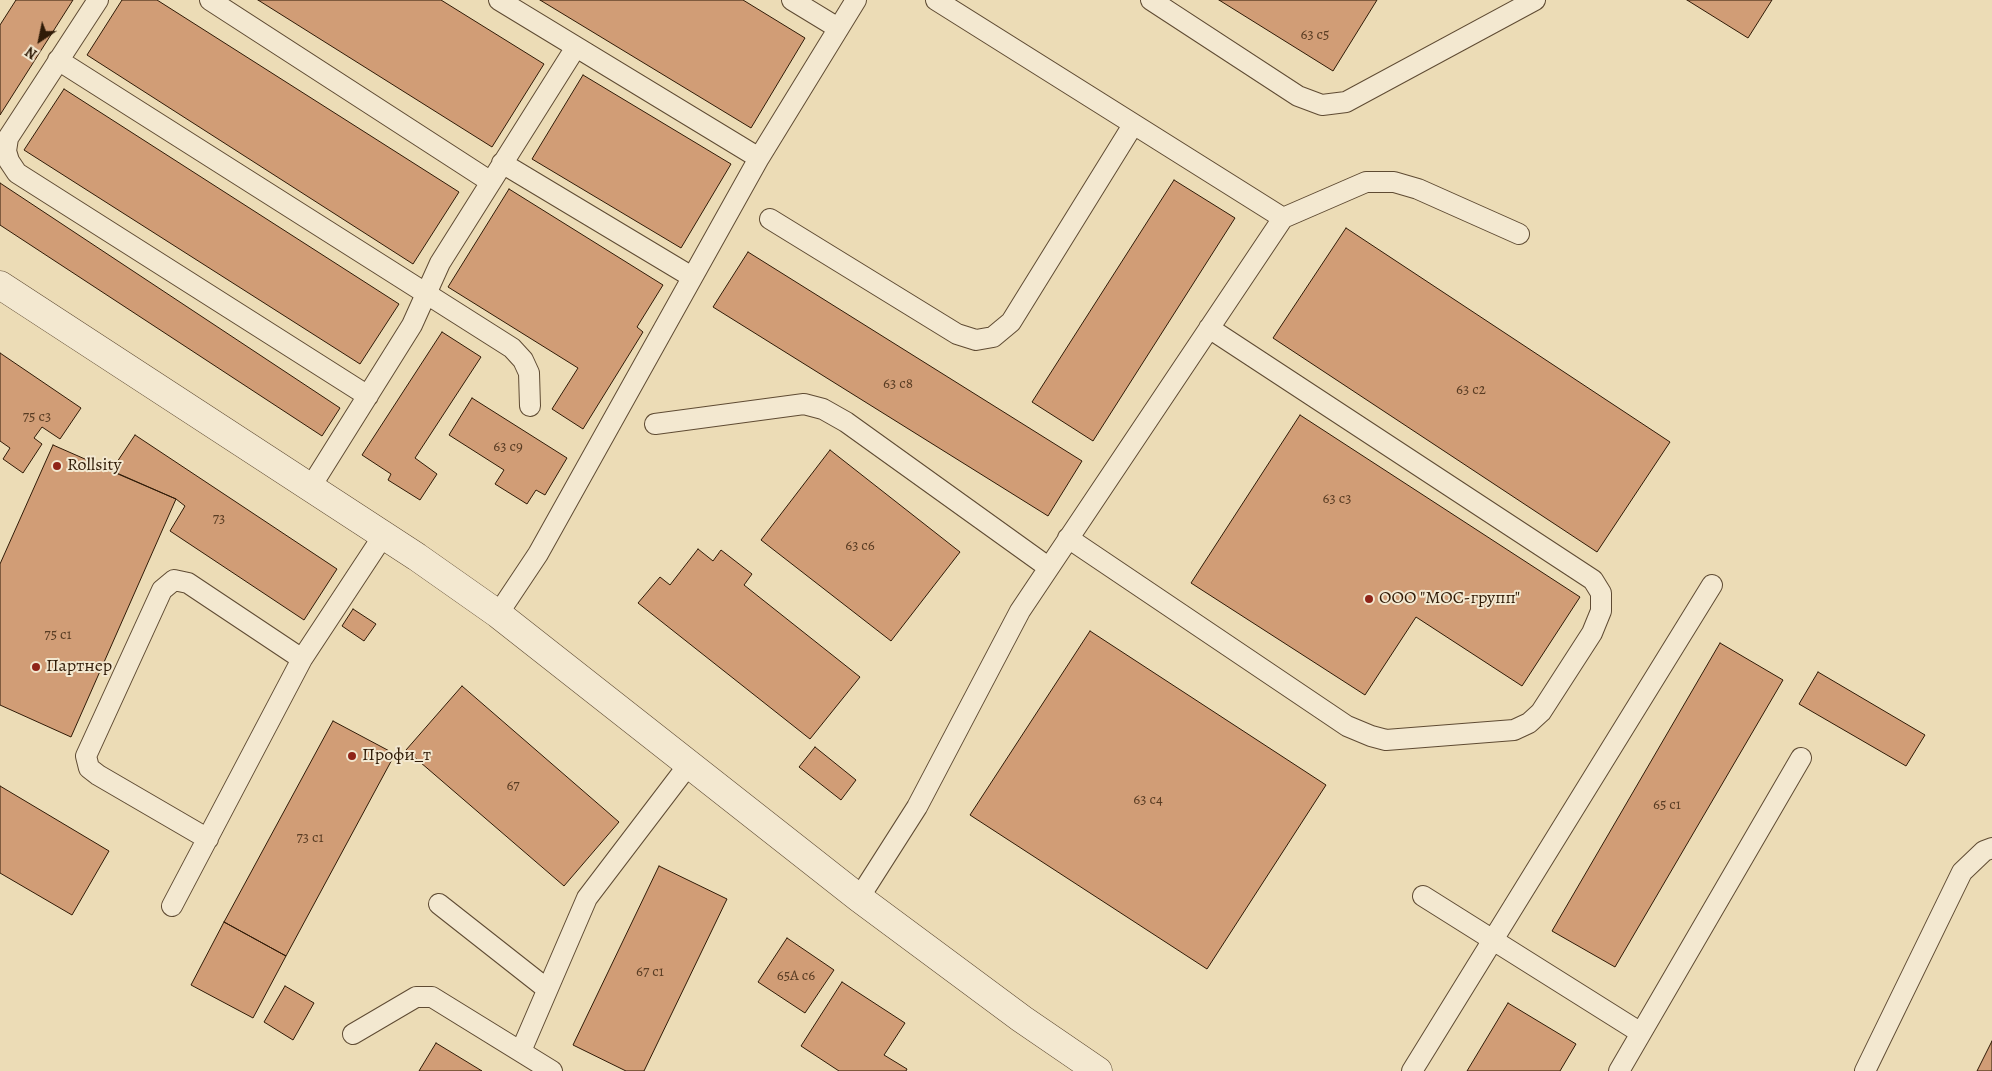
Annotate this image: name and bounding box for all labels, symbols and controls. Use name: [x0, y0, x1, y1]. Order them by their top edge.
north arrow: [15, 15, 65, 65]
house number: 63 с5: [1300, 26, 1330, 44]
text: N: [22, 42, 41, 64]
house number: 63 с8: [883, 375, 913, 393]
house number: 63 с2: [1456, 381, 1486, 399]
house number: 75 с3: [23, 408, 51, 426]
house number: 63 с9: [493, 438, 523, 456]
place label: Rollsity: [67, 455, 121, 477]
marker: Rollsity: [51, 460, 63, 472]
house number: 63 с3: [1323, 490, 1351, 508]
house number: 73: [213, 510, 225, 528]
house number: 63 с6: [845, 537, 875, 555]
place label: ООО "МОС-групп": [1379, 588, 1520, 610]
marker: ООО "МОС-групп": [1363, 593, 1375, 605]
house number: 75 с1: [44, 626, 72, 644]
place label: Партнер: [46, 656, 112, 678]
marker: Партнер: [30, 661, 42, 673]
place label: Профи_т: [362, 745, 431, 767]
marker: Профи_т: [346, 750, 358, 762]
house number: 67: [506, 777, 520, 795]
house number: 63 с4: [1133, 791, 1163, 809]
house number: 65 с1: [1653, 796, 1681, 814]
house number: 73 с1: [296, 829, 324, 847]
house number: 67 с1: [636, 963, 664, 981]
house number: 65А с6: [777, 967, 815, 985]

